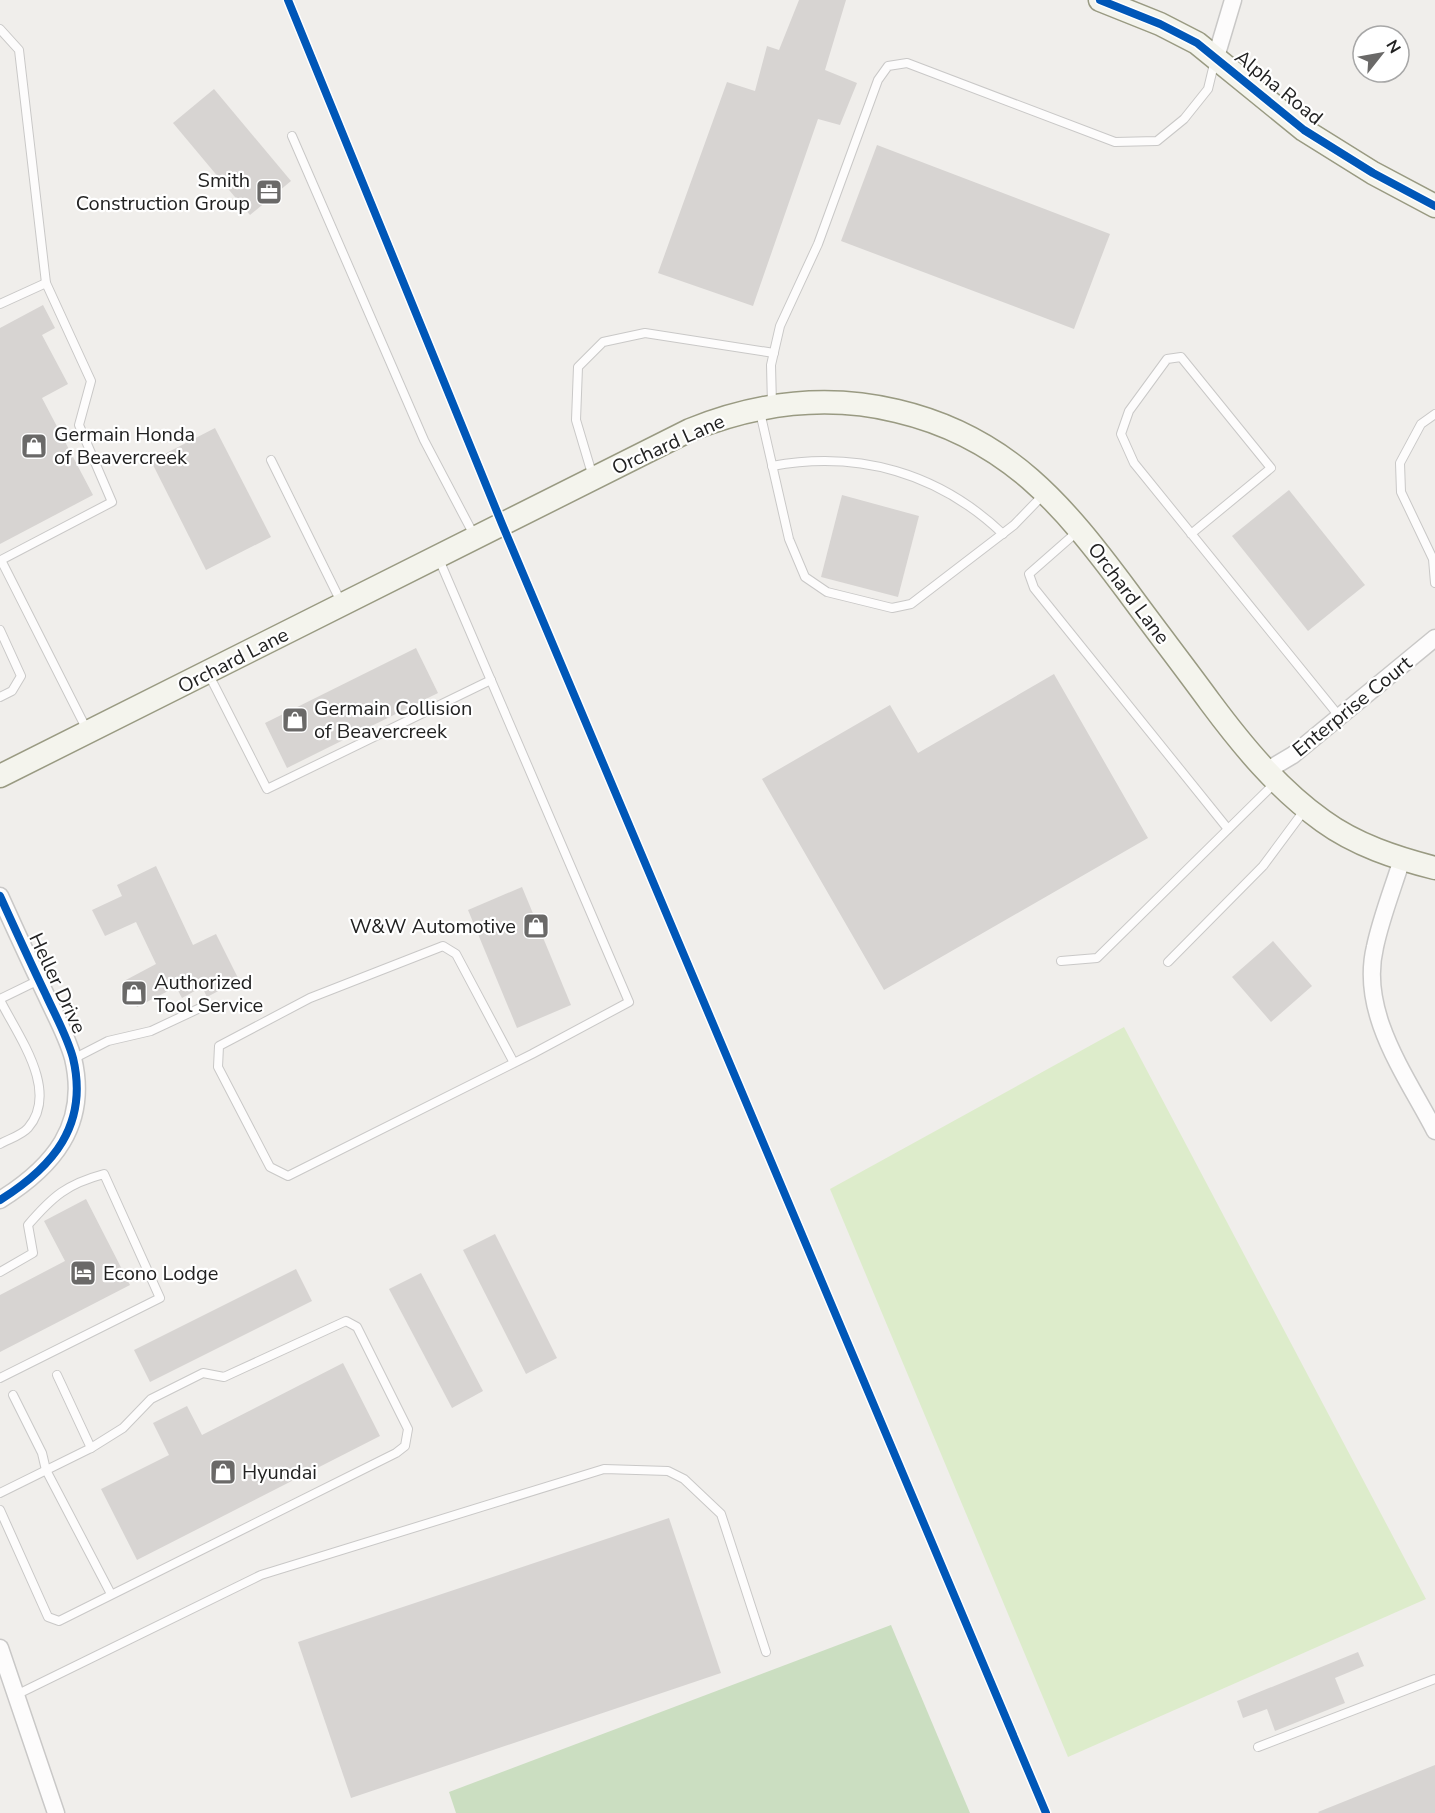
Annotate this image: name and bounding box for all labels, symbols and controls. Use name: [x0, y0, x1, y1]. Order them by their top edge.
north arrow: [1351, 24, 1411, 84]
text: N: [1380, 36, 1406, 58]
street label: Alpha Road: [1229, 44, 1328, 131]
place label: Smith Construction Group: [76, 167, 250, 217]
office icon: Smith Construction Group: [254, 177, 284, 207]
street label: Orchard Lane: [607, 408, 729, 481]
place label: Germain Honda of Beavercreek: [54, 421, 195, 471]
shop icon: Germain Honda of Beavercreek: [19, 431, 49, 461]
street label: Orchard Lane: [1081, 537, 1176, 650]
street label: Orchard Lane: [173, 621, 293, 700]
street label: Enterprise Court: [1287, 649, 1418, 763]
place label: Germain Collision of Beavercreek: [314, 695, 472, 745]
shop icon: Germain Collision of Beavercreek: [280, 705, 310, 735]
shop icon: W&W Automotive: [521, 911, 551, 941]
place label: W&W Automotive: [350, 913, 516, 940]
street label: Heller Drive: [22, 929, 93, 1038]
place label: Authorized Tool Service: [154, 969, 263, 1019]
shop icon: Authorized Tool Service: [119, 978, 149, 1008]
hotel icon: Econo Lodge: [68, 1258, 98, 1288]
place label: Econo Lodge: [103, 1260, 218, 1287]
shop icon: Hyundai: [208, 1457, 238, 1487]
place label: Hyundai: [242, 1459, 317, 1486]

